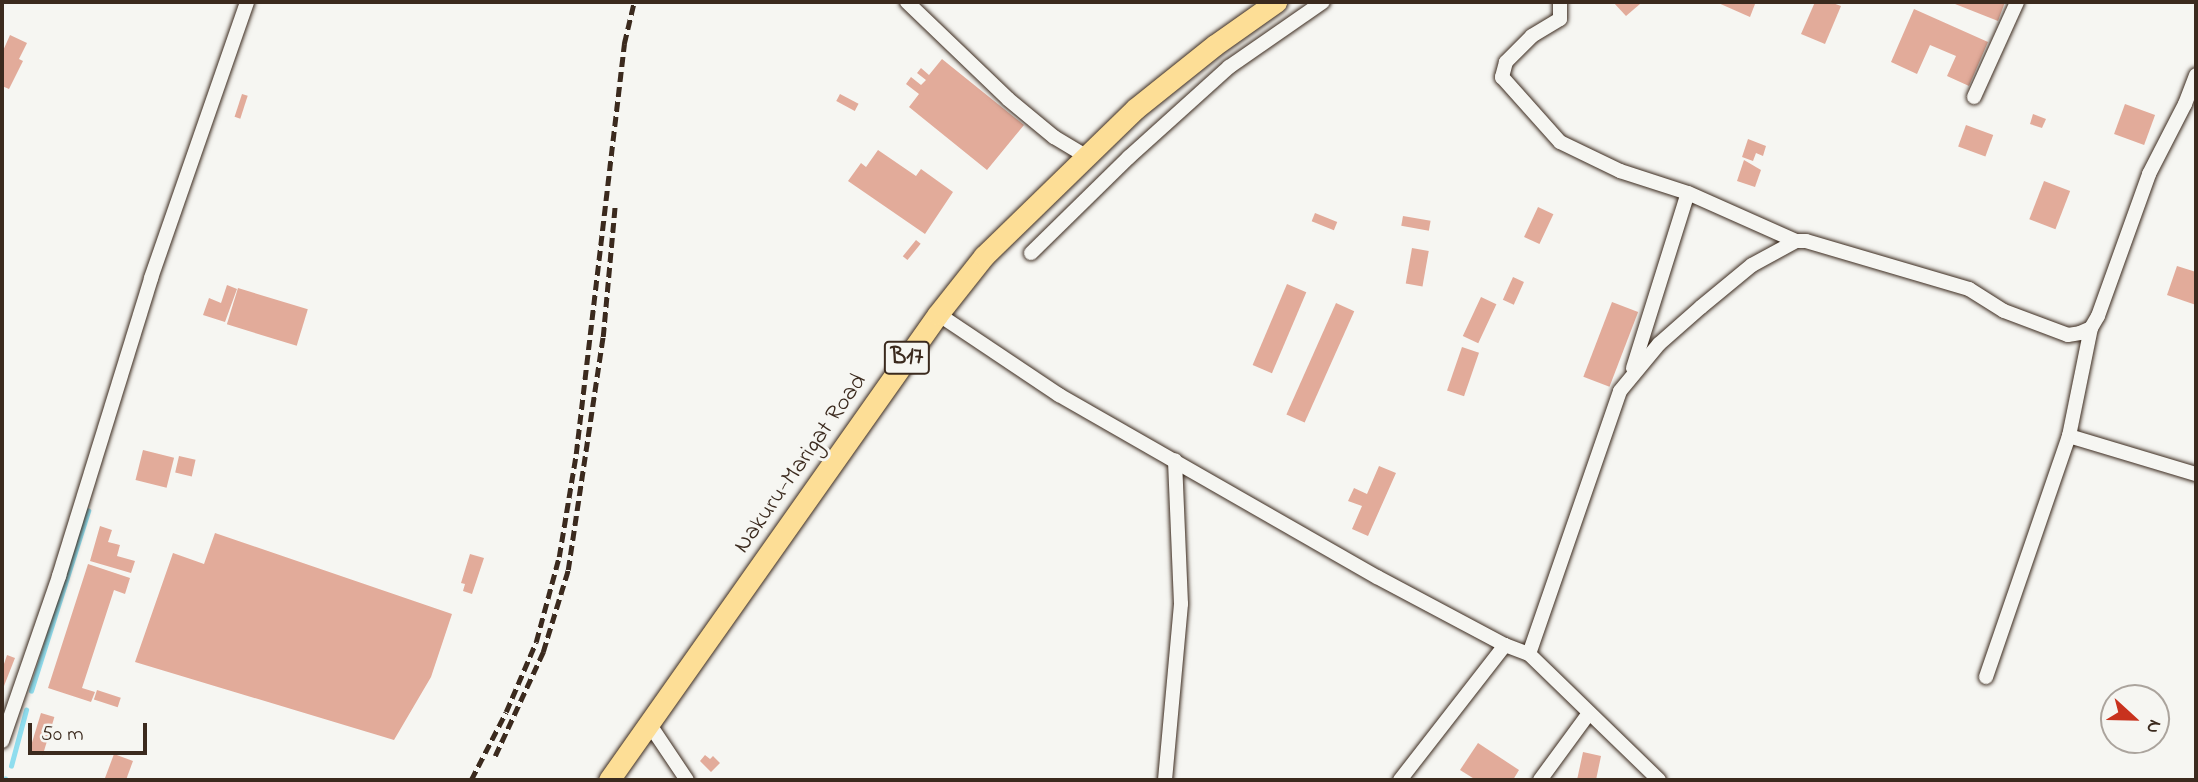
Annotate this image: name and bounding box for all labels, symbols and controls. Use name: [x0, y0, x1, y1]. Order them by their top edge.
road number: B17: [883, 338, 932, 378]
street label: Nakuru-Marigat Road: [728, 369, 874, 559]
north arrow: [2100, 684, 2170, 754]
scale bar: [32, 708, 150, 752]
text: N: [2138, 715, 2168, 737]
text: 50 m: [41, 720, 84, 750]

